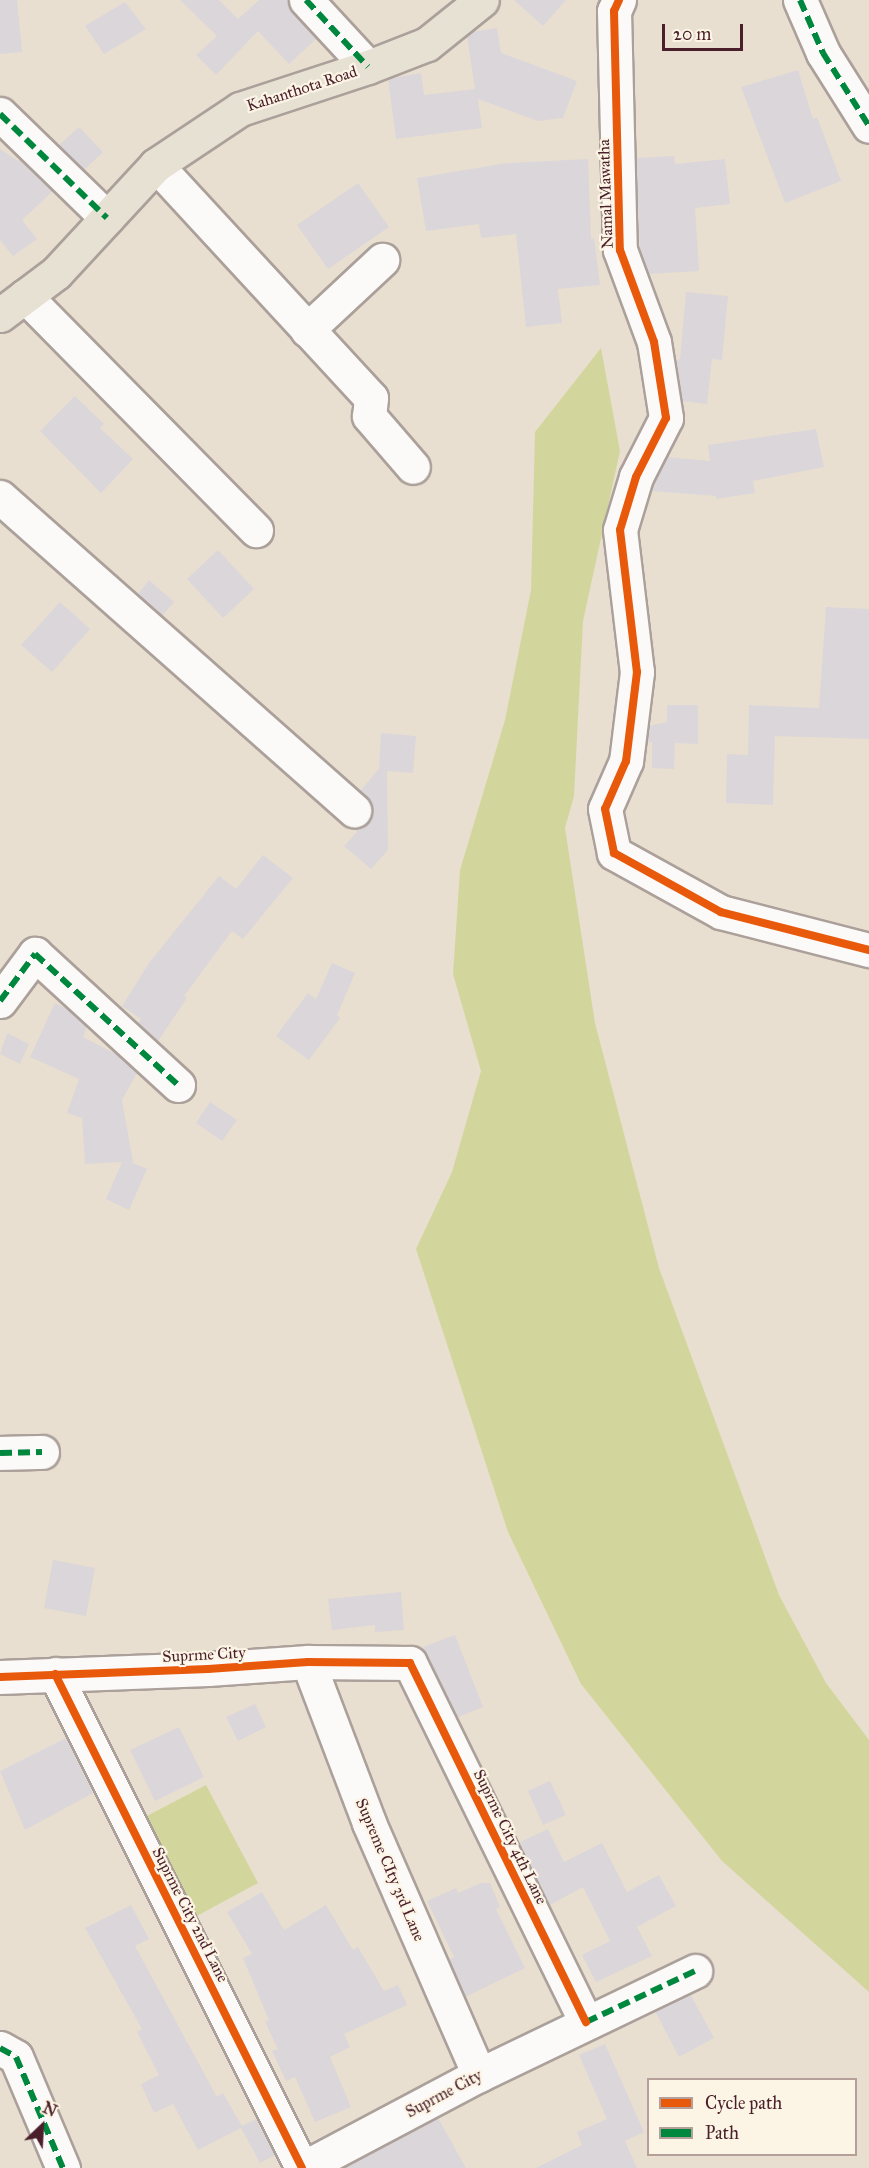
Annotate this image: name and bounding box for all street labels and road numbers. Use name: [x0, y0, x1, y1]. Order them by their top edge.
street label: Kahanthota Road: [244, 62, 360, 116]
street label: Namal Mawatha: [594, 139, 618, 249]
street label: Suprme City: [162, 1643, 246, 1667]
street label: Suprme City 4th Lane: [469, 1766, 551, 1908]
street label: Supreme CIty 3rd Lane: [351, 1796, 429, 1944]
street label: Suprme City 2nd Lane: [148, 1844, 232, 1986]
street label: Suprme City: [403, 2066, 485, 2122]

